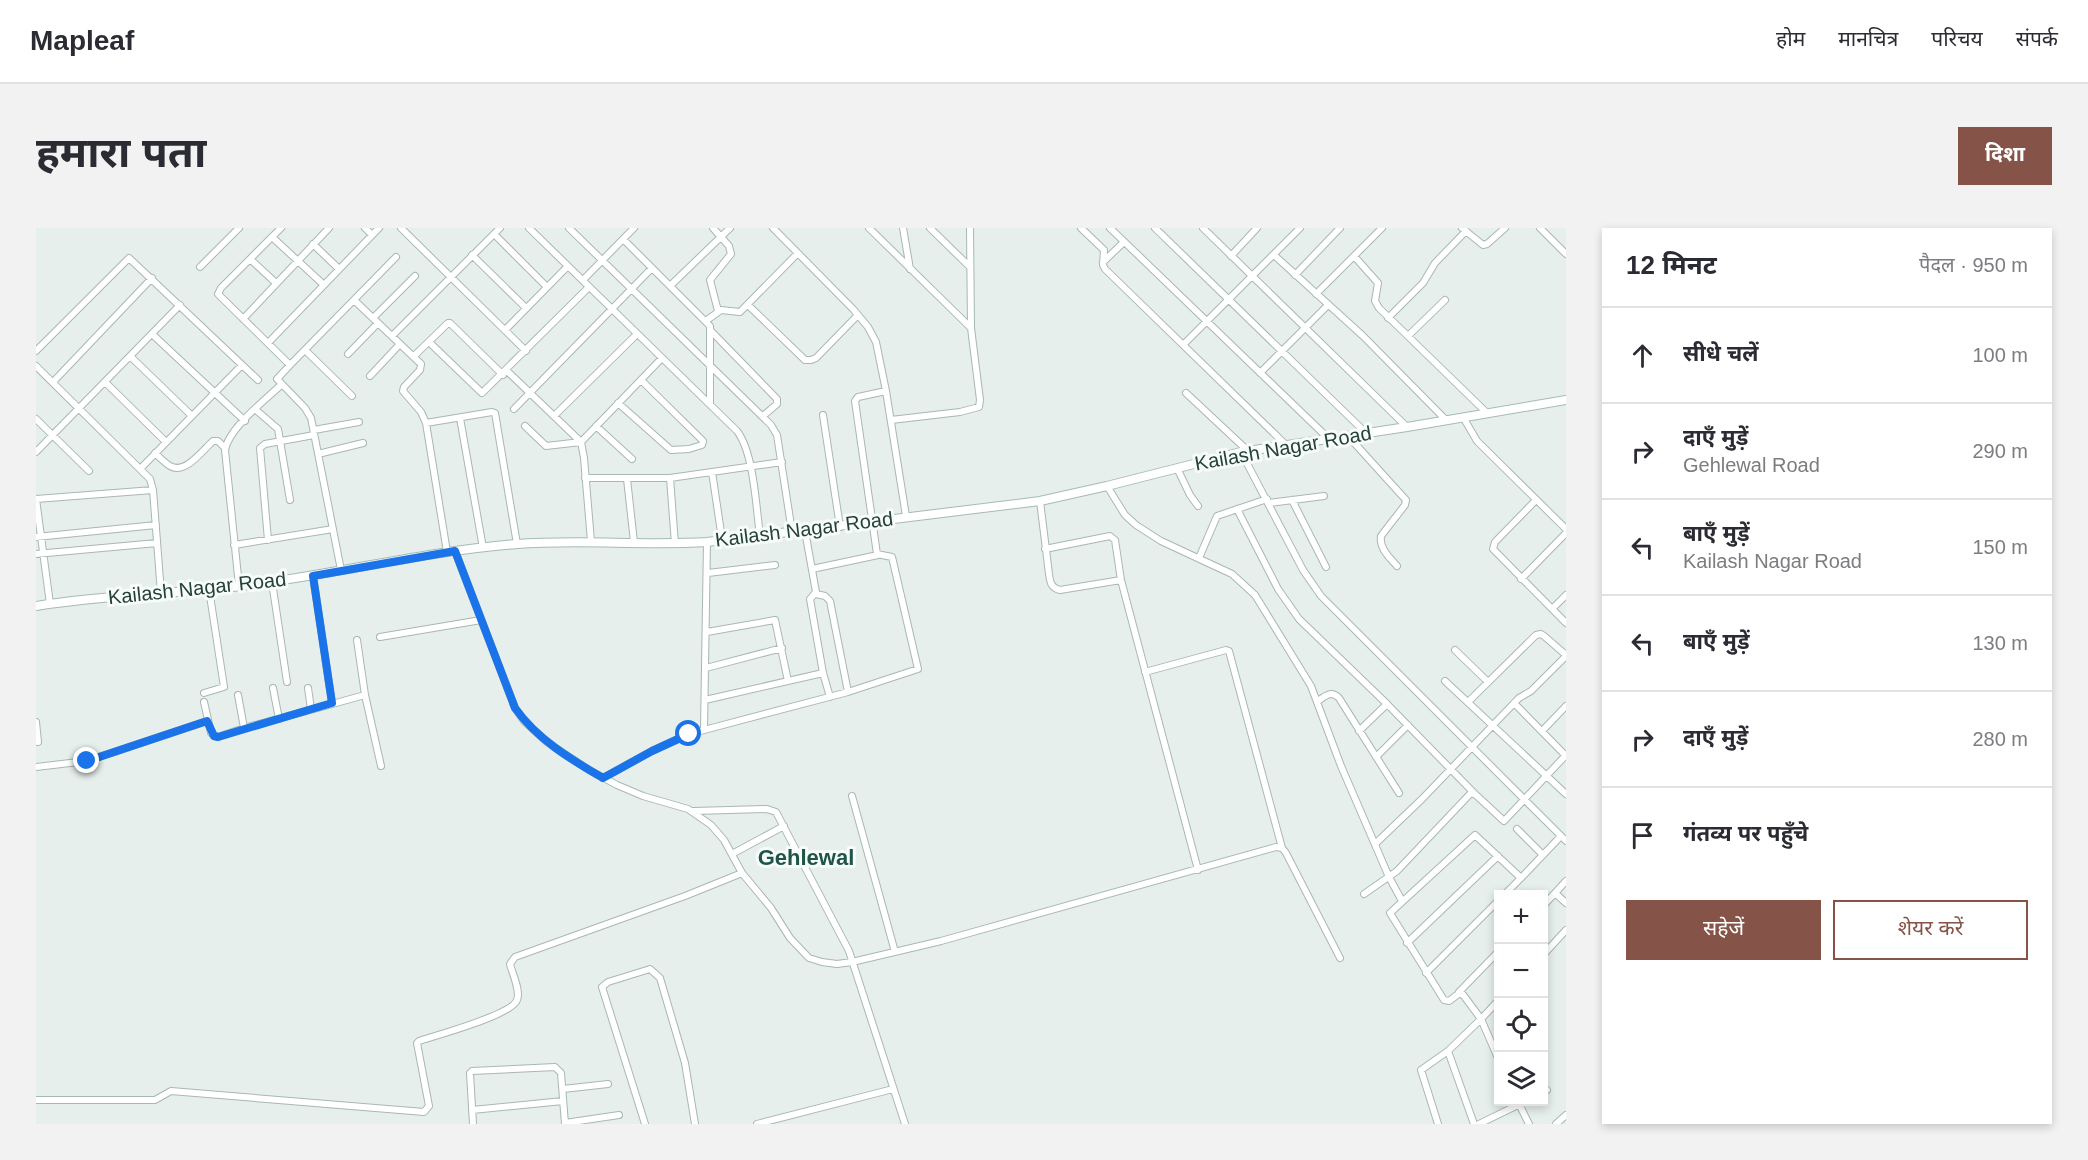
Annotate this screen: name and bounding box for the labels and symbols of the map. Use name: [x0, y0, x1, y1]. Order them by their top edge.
street label: Kailash Nagar Road: [1193, 422, 1373, 474]
street label: Kailash Nagar Road: [714, 507, 894, 551]
street label: Kailash Nagar Road: [107, 568, 287, 608]
route start: [675, 720, 701, 746]
route end: [73, 747, 99, 773]
district label: Gehlewal: [758, 845, 854, 870]

